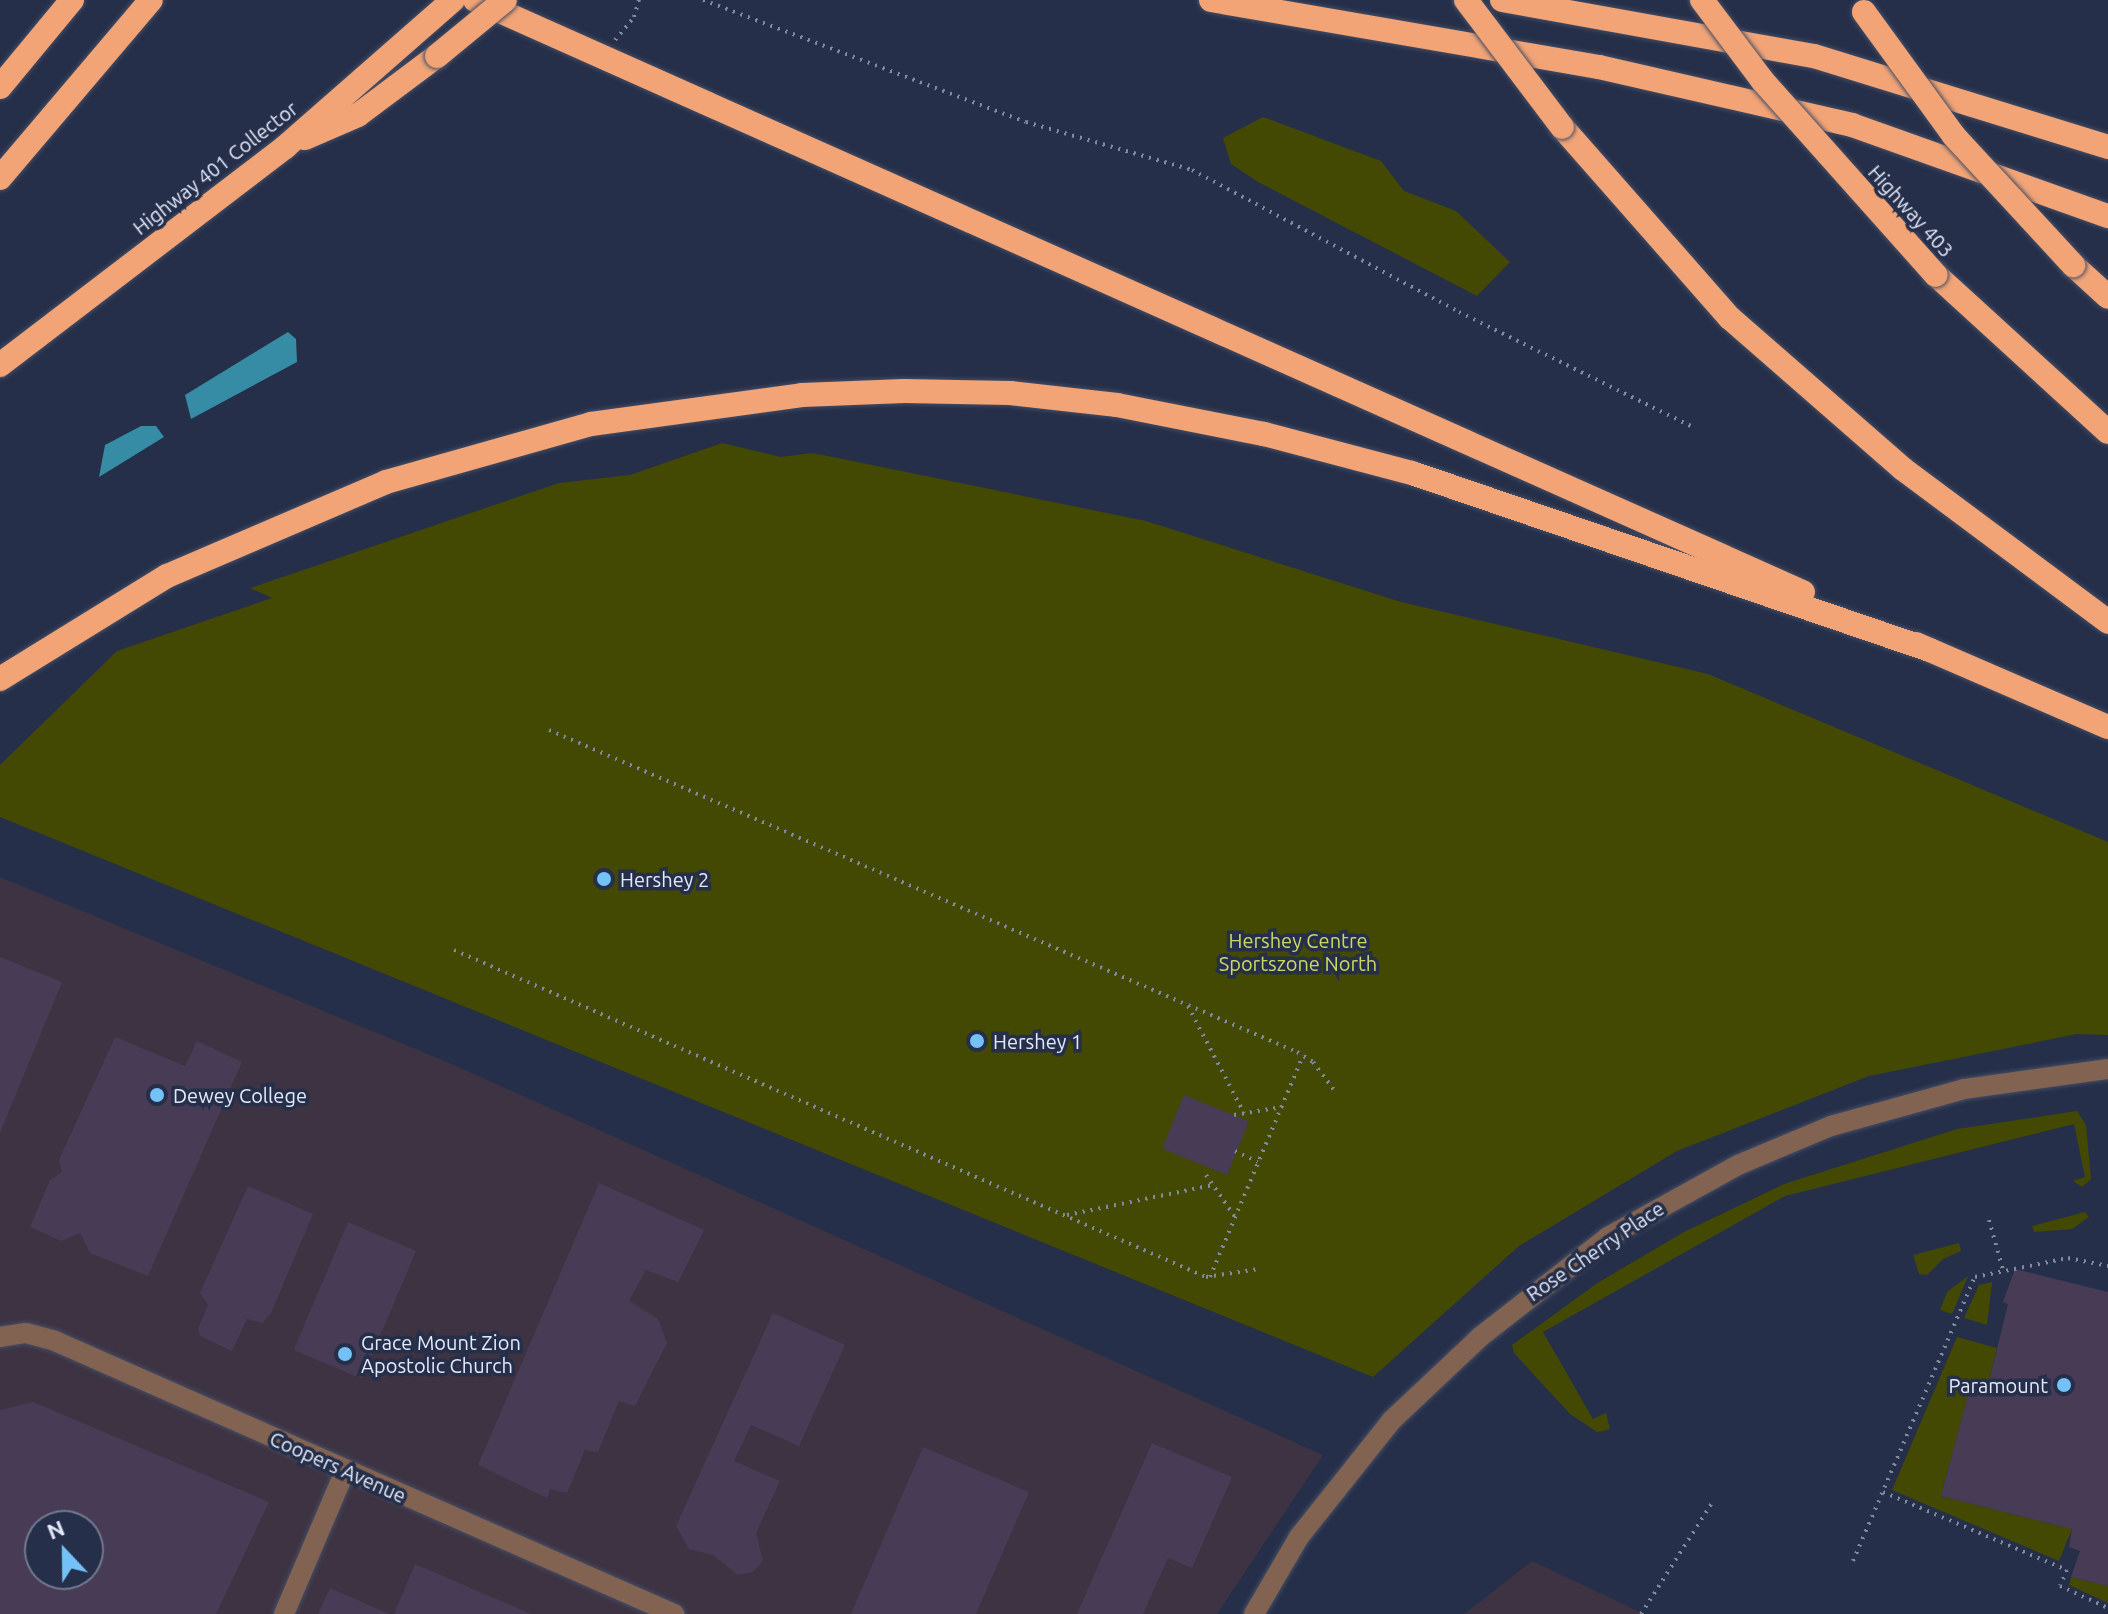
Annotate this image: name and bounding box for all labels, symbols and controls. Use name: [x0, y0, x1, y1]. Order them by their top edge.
street label: Highway 401 Collector: [128, 96, 302, 240]
street label: Highway 403: [1863, 160, 1959, 262]
place label: Hershey 2: [620, 867, 709, 891]
marker: Hershey 2: [595, 870, 613, 888]
park label: Hershey Centre Sportszone North: [1219, 929, 1377, 976]
place label: Hershey 1: [993, 1029, 1082, 1053]
marker: Hershey 1: [968, 1032, 986, 1050]
place label: Dewey College: [173, 1083, 307, 1107]
marker: Dewey College: [148, 1086, 166, 1104]
street label: Rose Cherry Place: [1522, 1196, 1668, 1306]
place label: Grace Mount Zion Apostolic Church: [361, 1330, 521, 1377]
marker: Grace Mount Zion Apostolic Church: [336, 1345, 354, 1363]
place label: Paramount: [1948, 1373, 2048, 1397]
marker: Paramount: [2055, 1376, 2073, 1394]
street label: Coopers Avenue: [266, 1426, 410, 1508]
north arrow: [24, 1510, 104, 1590]
text: N: [43, 1514, 68, 1544]

